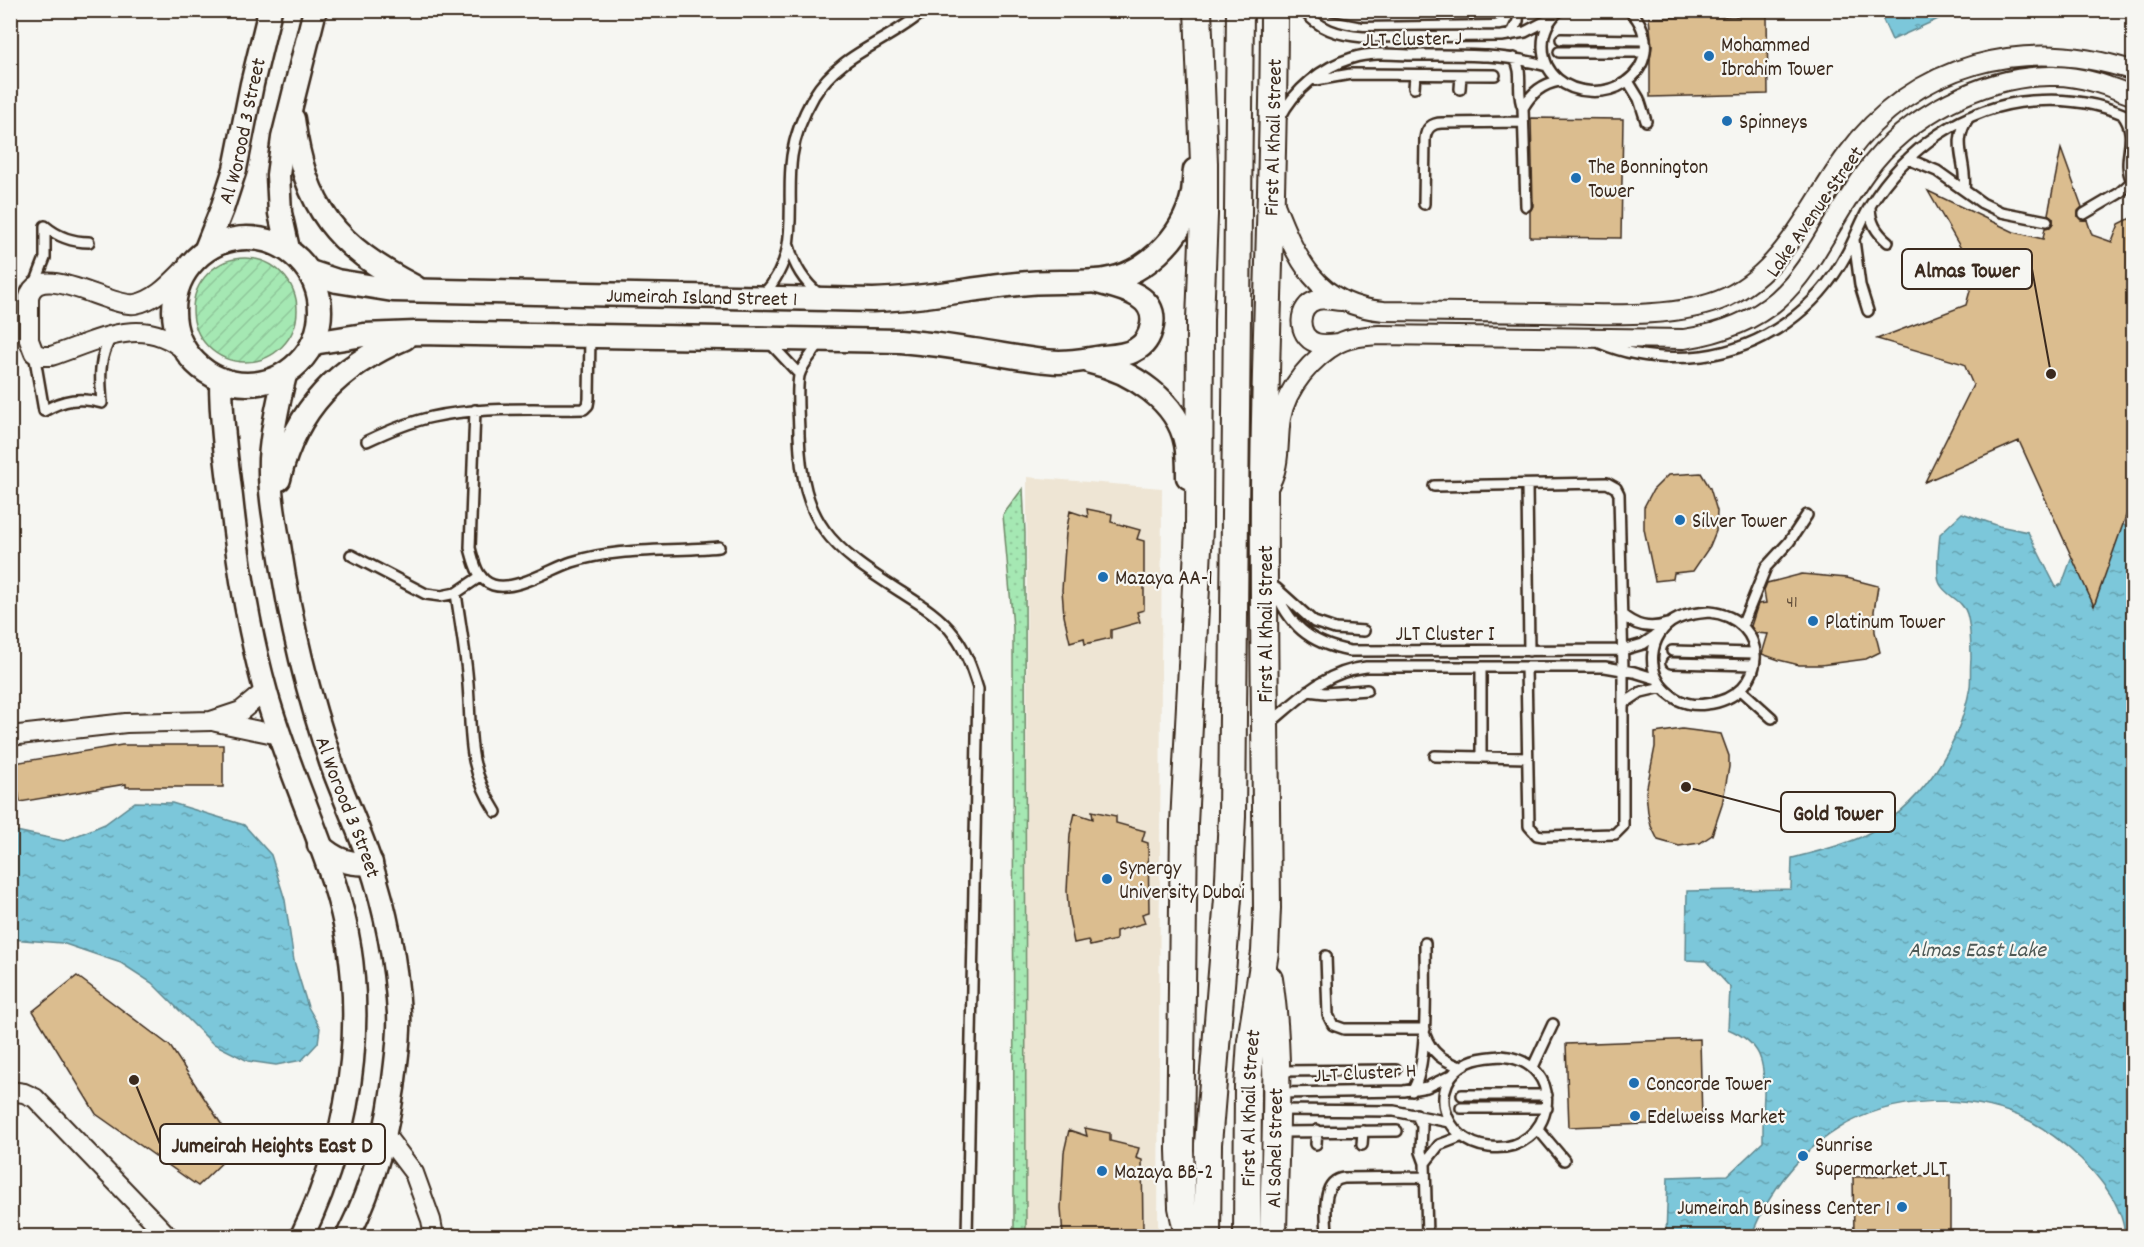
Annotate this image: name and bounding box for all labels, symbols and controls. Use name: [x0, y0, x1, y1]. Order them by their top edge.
street label: JLT Cluster J: [1362, 25, 1462, 57]
place label: Mohammed Ibrahim Tower: [1721, 32, 1834, 86]
marker: Mohammed Ibrahim Tower: [1702, 49, 1716, 63]
street label: Al Worood 3 Street: [213, 55, 276, 209]
street label: First Al Khail Street: [1258, 58, 1292, 217]
place label: Spinneys: [1739, 109, 1808, 139]
marker: Spinneys: [1720, 114, 1734, 128]
street label: Lake Avenue Street: [1760, 141, 1873, 285]
place label: The Bonnington Tower: [1588, 154, 1708, 208]
marker: The Bonnington Tower: [1569, 171, 1583, 185]
callout: Almas Tower: [1902, 249, 2032, 289]
text: Almas Tower: [1914, 257, 2021, 288]
street label: Jumeirah Island Street 1: [606, 282, 798, 316]
place label: Silver Tower: [1692, 508, 1787, 538]
marker: Silver Tower: [1673, 513, 1687, 527]
street label: First Al Khail Street: [1253, 545, 1283, 703]
place label: Mazaya AA-1: [1115, 565, 1213, 595]
marker: Mazaya AA-1: [1096, 570, 1110, 584]
house number: 41: [1786, 591, 1798, 616]
place label: Platinum Tower: [1825, 609, 1946, 639]
marker: Platinum Tower: [1806, 614, 1820, 628]
street label: JLT Cluster I: [1396, 621, 1495, 651]
street label: Al Worood 3 Street: [306, 734, 386, 882]
callout: Gold Tower: [1781, 792, 1895, 832]
text: Gold Tower: [1793, 800, 1884, 831]
place label: Synergy University Dubai: [1119, 855, 1245, 909]
marker: Synergy University Dubai: [1100, 872, 1114, 886]
water label: Almas East Lake: [1908, 936, 2047, 967]
street label: First Al Khail Street: [1235, 1027, 1271, 1187]
street label: JLT Cluster H: [1313, 1057, 1417, 1093]
place label: Concorde Tower: [1646, 1071, 1772, 1101]
marker: Concorde Tower: [1627, 1076, 1641, 1090]
street label: Al Sahel Street: [1261, 1088, 1293, 1208]
place label: Edelweiss Market: [1647, 1104, 1786, 1134]
marker: Edelweiss Market: [1628, 1109, 1642, 1123]
callout: Jumeirah Heights East D: [160, 1124, 385, 1164]
text: Jumeirah Heights East D: [171, 1132, 373, 1163]
place label: Sunrise Supermarket JLT: [1815, 1132, 1948, 1186]
marker: Sunrise Supermarket JLT: [1796, 1149, 1810, 1163]
place label: Mazaya BB-2: [1114, 1159, 1213, 1189]
marker: Mazaya BB-2: [1095, 1164, 1109, 1178]
place label: Jumeirah Business Center 1: [1677, 1195, 1890, 1225]
marker: Jumeirah Business Center 1: [1895, 1200, 1909, 1214]

